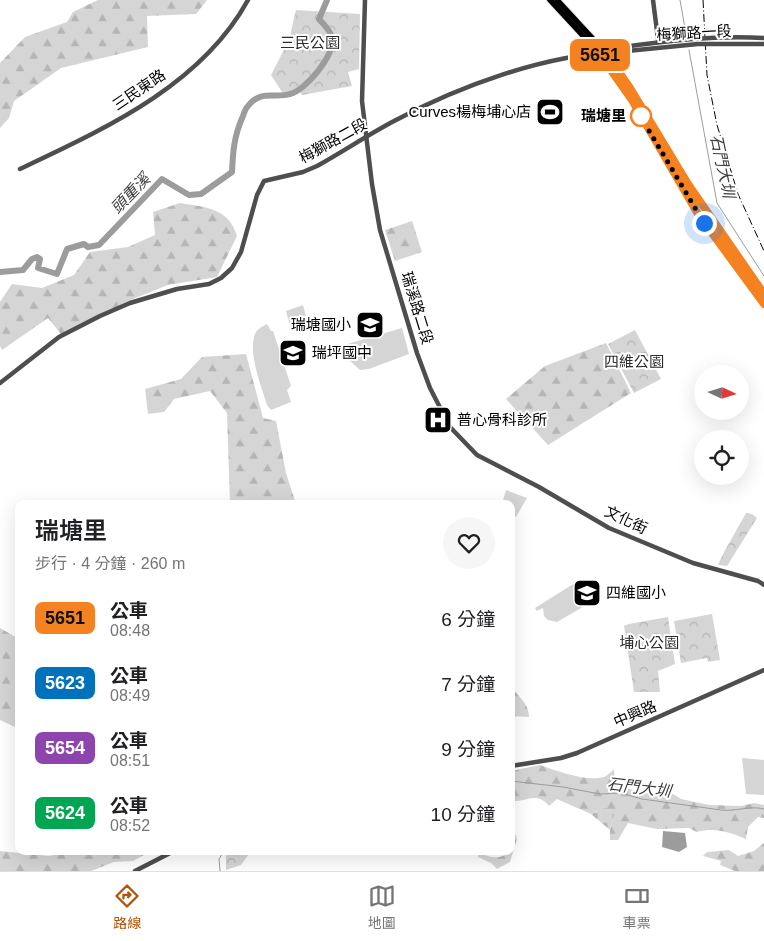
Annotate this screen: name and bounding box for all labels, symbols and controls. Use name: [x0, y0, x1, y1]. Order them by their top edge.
street label: 梅獅路一段: [656, 22, 732, 43]
park label: 三民公園: [280, 34, 340, 51]
line badge: 5651: [565, 39, 635, 71]
text: 5651: [580, 45, 620, 65]
street label: 三民東路: [109, 66, 168, 113]
sports icon: Curves楊梅埔心店: [535, 97, 565, 127]
place label: Curves楊梅埔心店: [408, 103, 531, 120]
marker: 瑞塘里: [630, 105, 652, 127]
place label: 瑞塘里: [581, 107, 626, 124]
street label: 梅獅路二段: [296, 115, 370, 166]
water label: 石門大圳: [708, 133, 738, 201]
water label: 頭重溪: [108, 169, 155, 217]
your location: [692, 211, 717, 236]
street label: 瑞溪路二段: [398, 269, 437, 346]
school or university icon: 瑞塘國小: [355, 310, 385, 340]
place label: 瑞塘國小: [291, 316, 351, 333]
school or university icon: 瑞坪國中: [278, 338, 308, 368]
place label: 瑞坪國中: [312, 344, 372, 361]
park label: 四維公園: [604, 353, 664, 370]
north arrow: [694, 365, 749, 420]
map controls: [694, 365, 749, 485]
hospital icon: 普心骨科診所: [423, 405, 453, 435]
place label: 普心骨科診所: [457, 411, 547, 428]
button: locate: [694, 430, 749, 485]
street label: 文化街: [602, 502, 650, 537]
text: 瑞塘里: [35, 517, 107, 544]
button: heart: [443, 517, 495, 569]
text: 步行 · 4 分鐘 · 260 m: [35, 555, 185, 572]
school or university icon: 四維國小: [572, 578, 602, 608]
place label: 四維國小: [606, 584, 666, 601]
text: 公車: [110, 600, 148, 621]
text: 5651: [45, 608, 85, 628]
text: 6 分鐘: [441, 609, 495, 630]
text: 08:48: [110, 622, 150, 639]
park label: 埔心公園: [619, 634, 679, 651]
text: 公車: [110, 665, 148, 686]
text: 5623: [45, 673, 85, 693]
text: 7 分鐘: [441, 674, 495, 695]
text: 08:49: [110, 687, 150, 704]
street label: 中興路: [611, 697, 659, 730]
text: 公車: [110, 730, 148, 751]
text: 5654: [45, 738, 85, 758]
text: 9 分鐘: [441, 739, 495, 760]
text: 08:51: [110, 752, 150, 769]
water label: 石門大圳: [606, 775, 674, 800]
text: 公車: [110, 795, 148, 816]
text: 5624: [45, 803, 85, 823]
text: 10 分鐘: [431, 804, 495, 825]
text: 08:52: [110, 817, 150, 834]
tab: 路線: [113, 882, 141, 932]
tab: 地圖: [368, 882, 396, 932]
tab: 車票: [623, 882, 651, 932]

